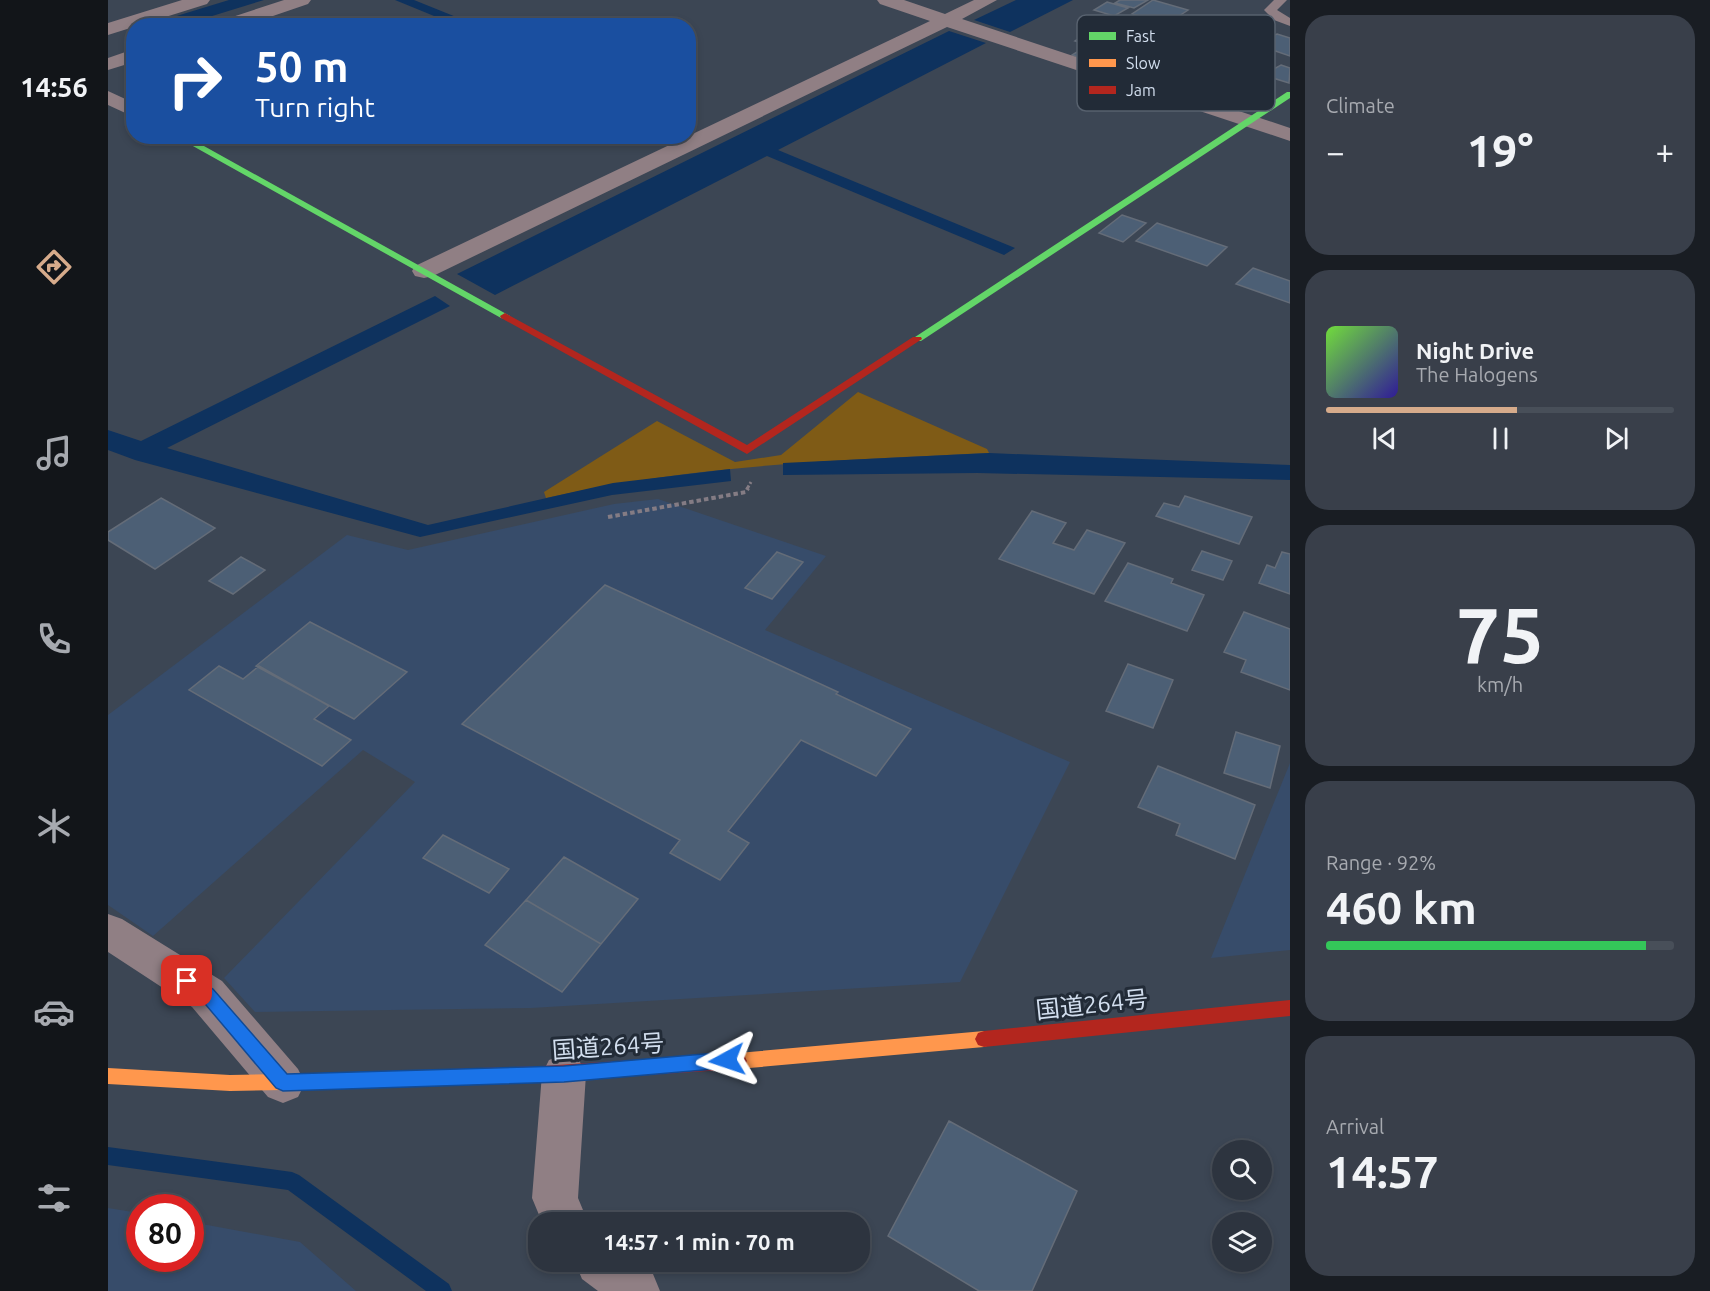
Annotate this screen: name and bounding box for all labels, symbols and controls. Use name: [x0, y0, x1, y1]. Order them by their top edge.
legend: [1077, 15, 1275, 111]
text: Fast: [1126, 27, 1156, 45]
icon: right: [156, 42, 234, 120]
text: 50 m: [255, 43, 349, 90]
text: Slow: [1126, 54, 1161, 72]
text: 14:56: [20, 72, 88, 102]
text: Jam: [1126, 81, 1156, 99]
text: Turn right: [255, 92, 375, 122]
text: Climate: [1326, 94, 1395, 117]
text: 19°: [1467, 125, 1533, 176]
text: −: [1326, 133, 1345, 170]
text: +: [1655, 133, 1674, 170]
icon: directions: [33, 246, 75, 288]
text: Night Drive: [1416, 338, 1534, 363]
text: The Halogens: [1416, 363, 1538, 386]
icon: previous: [1368, 422, 1401, 455]
icon: pause: [1484, 422, 1517, 455]
icon: next: [1600, 422, 1633, 455]
icon: music: [33, 432, 75, 474]
text: 75: [1456, 590, 1544, 678]
icon: phone: [33, 618, 75, 660]
text: km/h: [1477, 673, 1523, 696]
icon: climate: [33, 805, 75, 847]
text: Range · 92%: [1326, 851, 1436, 874]
text: 460 km: [1326, 882, 1477, 933]
pin: [161, 955, 212, 1006]
icon: arrive: [170, 964, 203, 997]
street label: 国道264号: [1035, 985, 1149, 1024]
icon: car: [33, 991, 75, 1033]
position arrow: [695, 1028, 759, 1092]
street label: 国道264号: [551, 1029, 665, 1064]
text: Arrival: [1326, 1115, 1384, 1138]
map controls: [1212, 1140, 1272, 1272]
button: search: [1212, 1140, 1272, 1200]
text: 14:57: [1326, 1146, 1439, 1197]
icon: filters: [33, 1177, 75, 1219]
speed limit sign: 80: [126, 1194, 204, 1272]
button: layers: [1212, 1212, 1272, 1272]
text: 14:57 · 1 min · 70 m: [603, 1229, 795, 1254]

